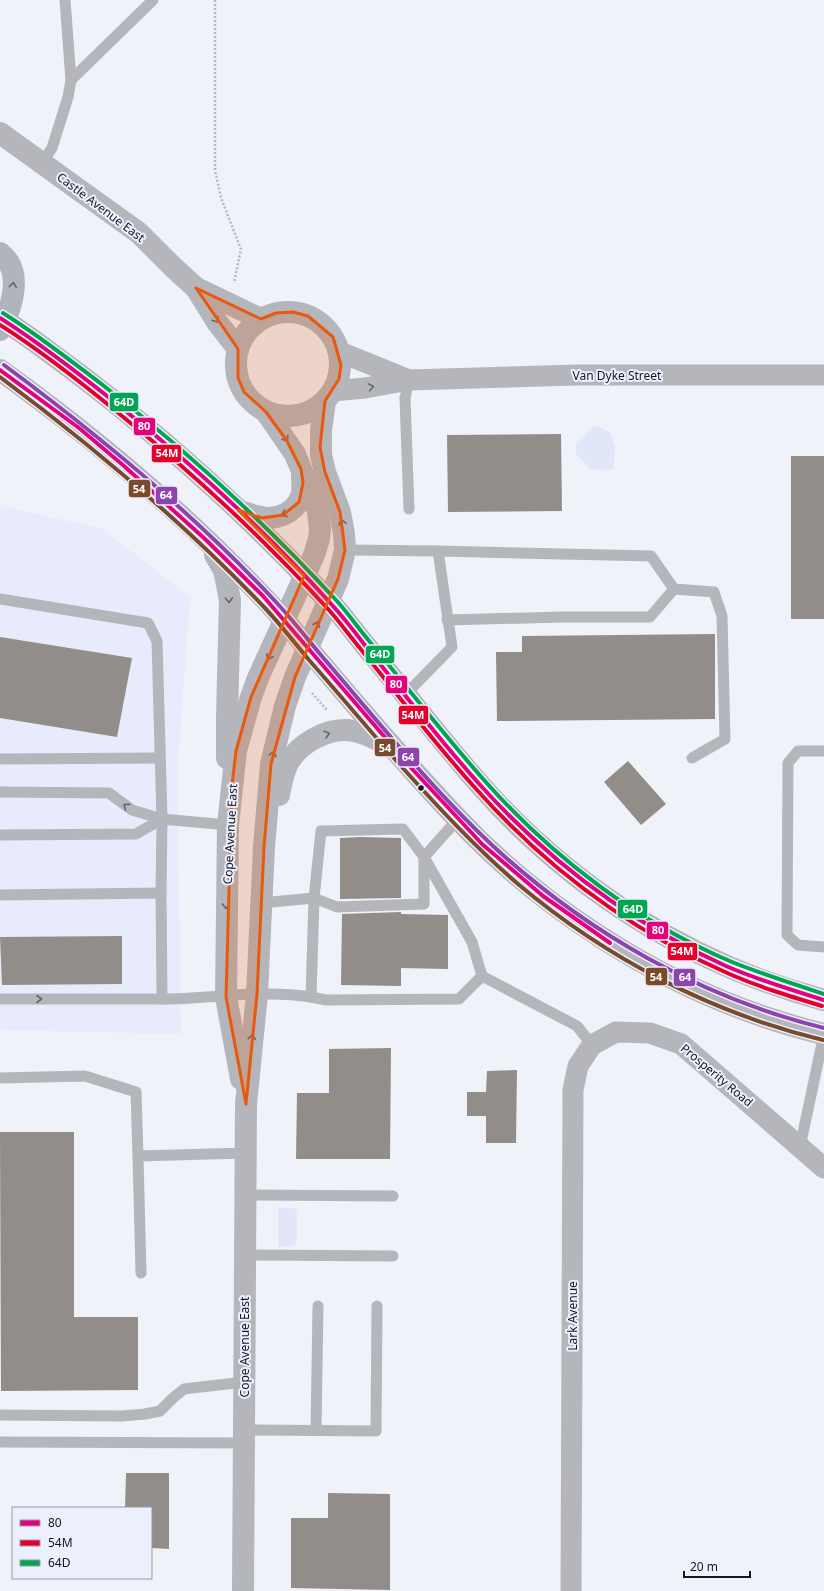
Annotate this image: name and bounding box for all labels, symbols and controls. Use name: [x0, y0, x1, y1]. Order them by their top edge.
street label: Castle Avenue East: [54, 168, 149, 246]
one-way arrow: [9, 282, 18, 288]
one-way arrow: [211, 315, 218, 322]
street label: Van Dyke Street: [573, 367, 662, 384]
one-way arrow: [368, 383, 375, 391]
line badge: 64D: [109, 392, 139, 412]
text: 64D: [114, 394, 134, 409]
line badge: 80: [133, 417, 156, 436]
text: 80: [138, 418, 150, 433]
one-way arrow: [281, 435, 288, 442]
line badge: 54M: [151, 444, 182, 463]
text: 54M: [156, 445, 178, 460]
line badge: 54: [128, 479, 151, 498]
text: 54: [133, 481, 146, 496]
line badge: 64: [155, 486, 178, 505]
text: 64: [160, 487, 173, 502]
one-way arrow: [280, 509, 288, 517]
one-way arrow: [338, 519, 347, 525]
one-way arrow: [225, 597, 233, 603]
one-way arrow: [313, 620, 321, 627]
line badge: 64D: [365, 645, 395, 664]
text: 64D: [370, 646, 390, 661]
one-way arrow: [266, 652, 274, 660]
line badge: 80: [385, 675, 408, 694]
text: 80: [390, 676, 402, 691]
line badge: 54M: [398, 705, 429, 725]
text: 54M: [402, 707, 424, 722]
one-way arrow: [323, 730, 330, 739]
line badge: 54: [374, 738, 396, 757]
text: 54: [379, 740, 392, 755]
line badge: 64: [397, 747, 420, 767]
text: 64: [402, 749, 415, 764]
one-way arrow: [269, 751, 277, 757]
street label: Cope Avenue East: [219, 783, 241, 885]
unlabelled marker: [416, 783, 426, 793]
one-way arrow: [123, 803, 130, 810]
line badge: 64D: [617, 899, 648, 919]
text: 64D: [623, 901, 643, 916]
one-way arrow: [222, 903, 230, 909]
line badge: 80: [646, 921, 669, 940]
text: 80: [652, 922, 664, 937]
line badge: 54M: [667, 942, 698, 961]
text: 54M: [671, 943, 693, 958]
line badge: 54: [645, 967, 668, 986]
line badge: 64: [673, 968, 696, 987]
text: 54: [650, 969, 663, 984]
text: 64: [679, 969, 692, 984]
one-way arrow: [36, 995, 42, 1003]
one-way arrow: [247, 1034, 256, 1040]
street label: Prosperity Road: [677, 1040, 757, 1110]
street label: Lark Avenue: [564, 1281, 581, 1351]
street label: Cope Avenue East: [236, 1296, 253, 1397]
legend: [12, 1507, 152, 1579]
text: 80: [48, 1514, 62, 1531]
text: 54M: [48, 1534, 73, 1551]
scale bar: [684, 1553, 750, 1579]
text: 64D: [48, 1554, 71, 1571]
text: 20 m: [690, 1558, 718, 1575]

